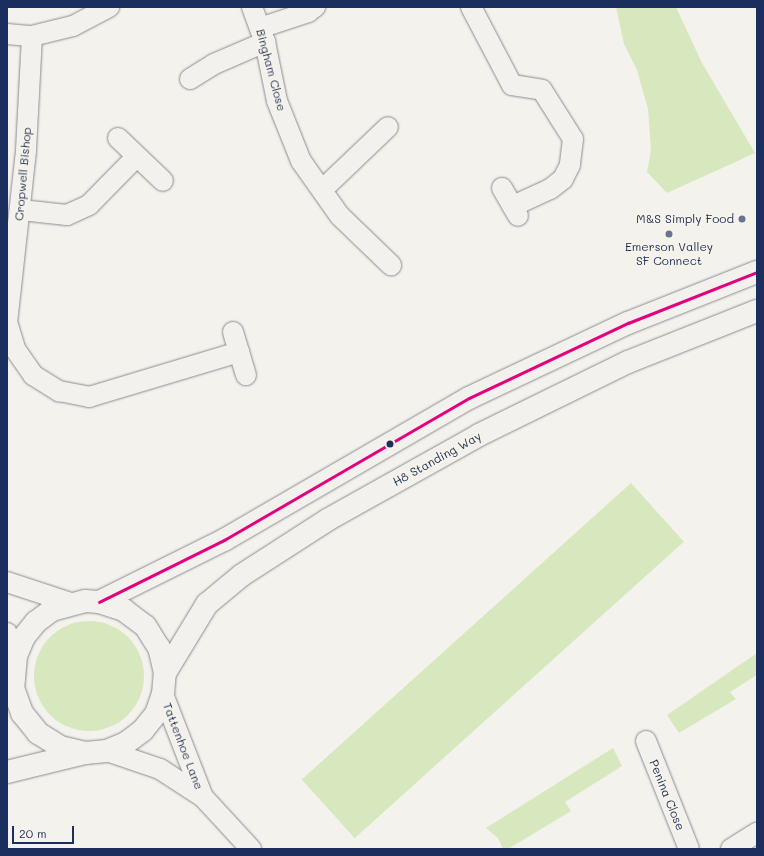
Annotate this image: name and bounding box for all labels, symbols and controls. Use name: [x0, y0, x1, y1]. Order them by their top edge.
street label: Bingham Close: [253, 27, 289, 113]
street label: Cropwell Bishop: [12, 127, 34, 221]
place label: M&S Simply Food: [636, 212, 734, 226]
marker: M&S Simply Food: [737, 214, 747, 224]
marker: Emerson Valley SF Connect: [664, 229, 674, 239]
place label: Emerson Valley SF Connect: [625, 240, 713, 268]
street label: H8 Standing Way: [390, 429, 484, 489]
unlabelled marker: [385, 439, 395, 449]
street label: Tattenhoe Lane: [160, 701, 206, 791]
street label: Penina Close: [646, 758, 688, 832]
scale bar: [14, 818, 76, 844]
text: 20 m: [19, 825, 47, 841]

